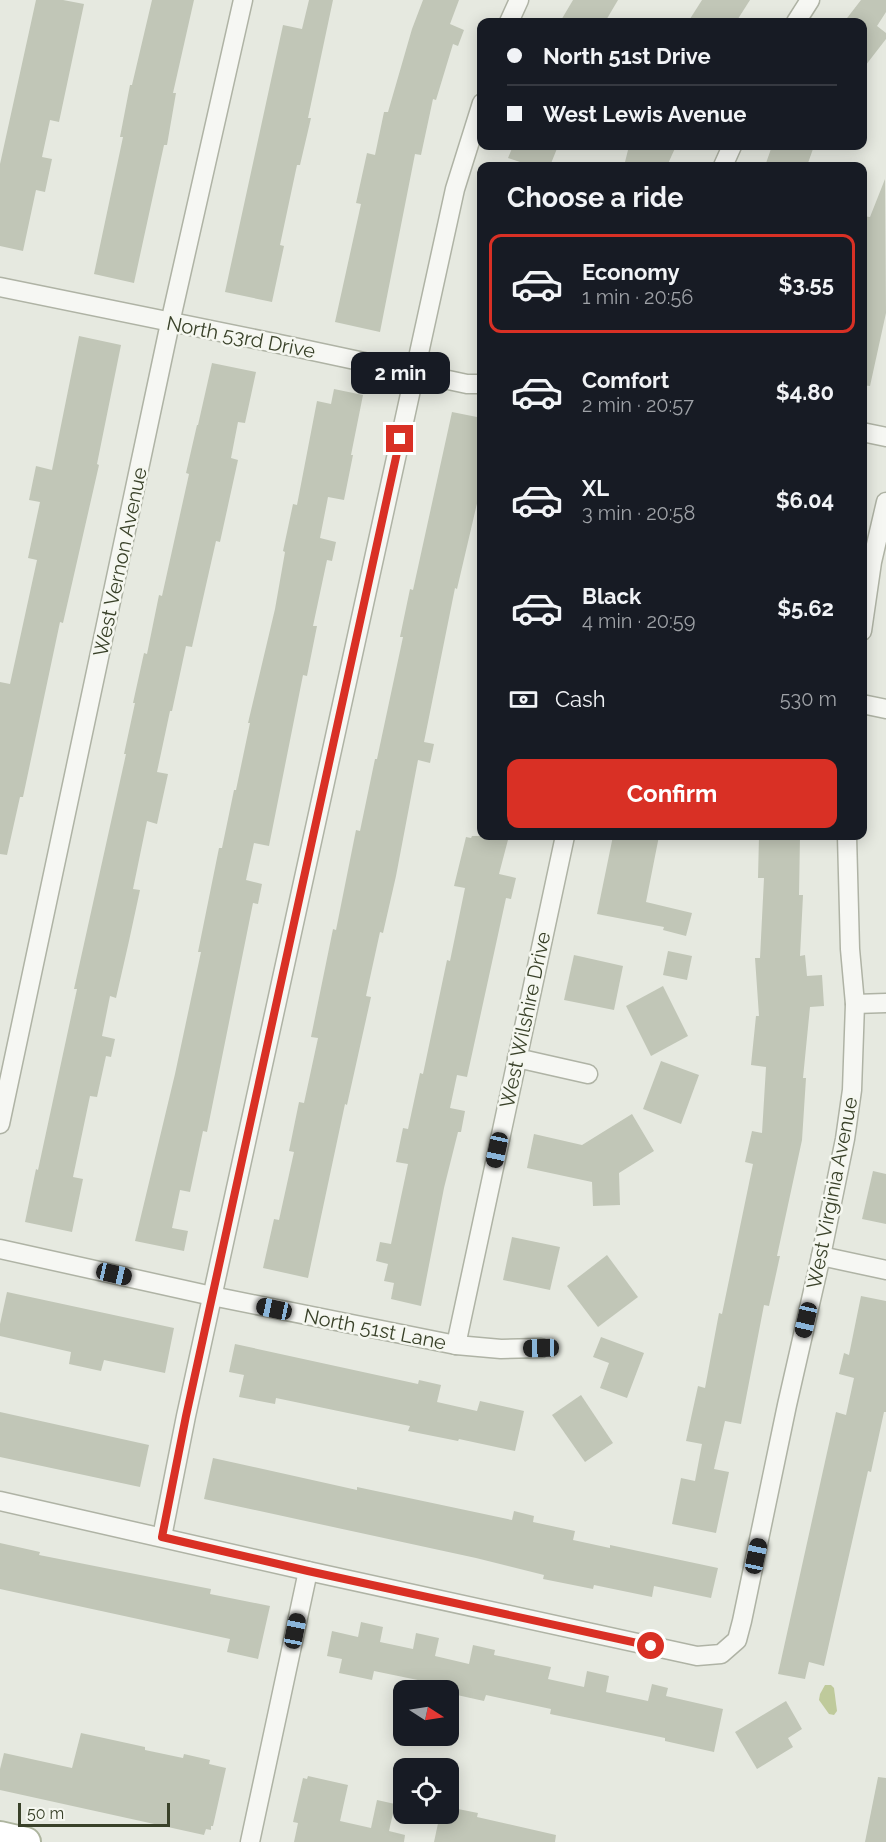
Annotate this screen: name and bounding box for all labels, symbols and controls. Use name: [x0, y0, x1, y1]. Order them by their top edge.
text: North 51st Drive: [543, 43, 711, 69]
text: West Lewis Avenue: [543, 101, 747, 127]
text: Choose a ride: [507, 182, 683, 213]
icon: car: [510, 257, 564, 311]
text: Economy: [582, 259, 680, 285]
text: $3.55: [779, 271, 834, 297]
text: 1 min · 20:56: [582, 285, 693, 309]
street label: North 53rd Drive: [164, 311, 318, 363]
callout: 2 min: [350, 352, 450, 394]
text: 2 min: [375, 361, 426, 385]
icon: car: [510, 365, 564, 419]
text: Comfort: [582, 367, 669, 393]
text: $4.80: [776, 379, 834, 405]
text: 2 min · 20:57: [582, 393, 694, 417]
route end: [386, 425, 413, 452]
street label: West Vernon Avenue: [88, 465, 152, 659]
icon: car: [510, 473, 564, 527]
text: XL: [582, 475, 609, 501]
text: $6.04: [776, 487, 834, 513]
text: 3 min · 20:58: [582, 501, 695, 525]
icon: car: [510, 581, 564, 635]
text: Black: [582, 583, 641, 609]
text: $5.62: [777, 595, 834, 621]
text: 4 min · 20:59: [582, 609, 695, 633]
icon: cash: [507, 683, 540, 716]
text: Cash: [555, 686, 606, 712]
text: 530 m: [780, 687, 837, 711]
button: Confirm: [507, 759, 837, 828]
street label: West Wilshire Drive: [495, 929, 555, 1110]
street label: West Virginia Avenue: [802, 1095, 862, 1291]
car: [484, 1131, 510, 1169]
car: [94, 1261, 134, 1287]
car: [255, 1296, 293, 1322]
car: [793, 1300, 819, 1340]
street label: North 51st Lane: [302, 1303, 448, 1355]
car: [523, 1339, 559, 1357]
car: [743, 1537, 769, 1575]
car: [283, 1612, 307, 1650]
route start: [637, 1632, 664, 1659]
north arrow: [393, 1680, 459, 1746]
map controls: [393, 1680, 459, 1824]
button: locate: [393, 1758, 459, 1824]
scale bar: [18, 1800, 170, 1828]
text: 50 m: [27, 1804, 64, 1823]

